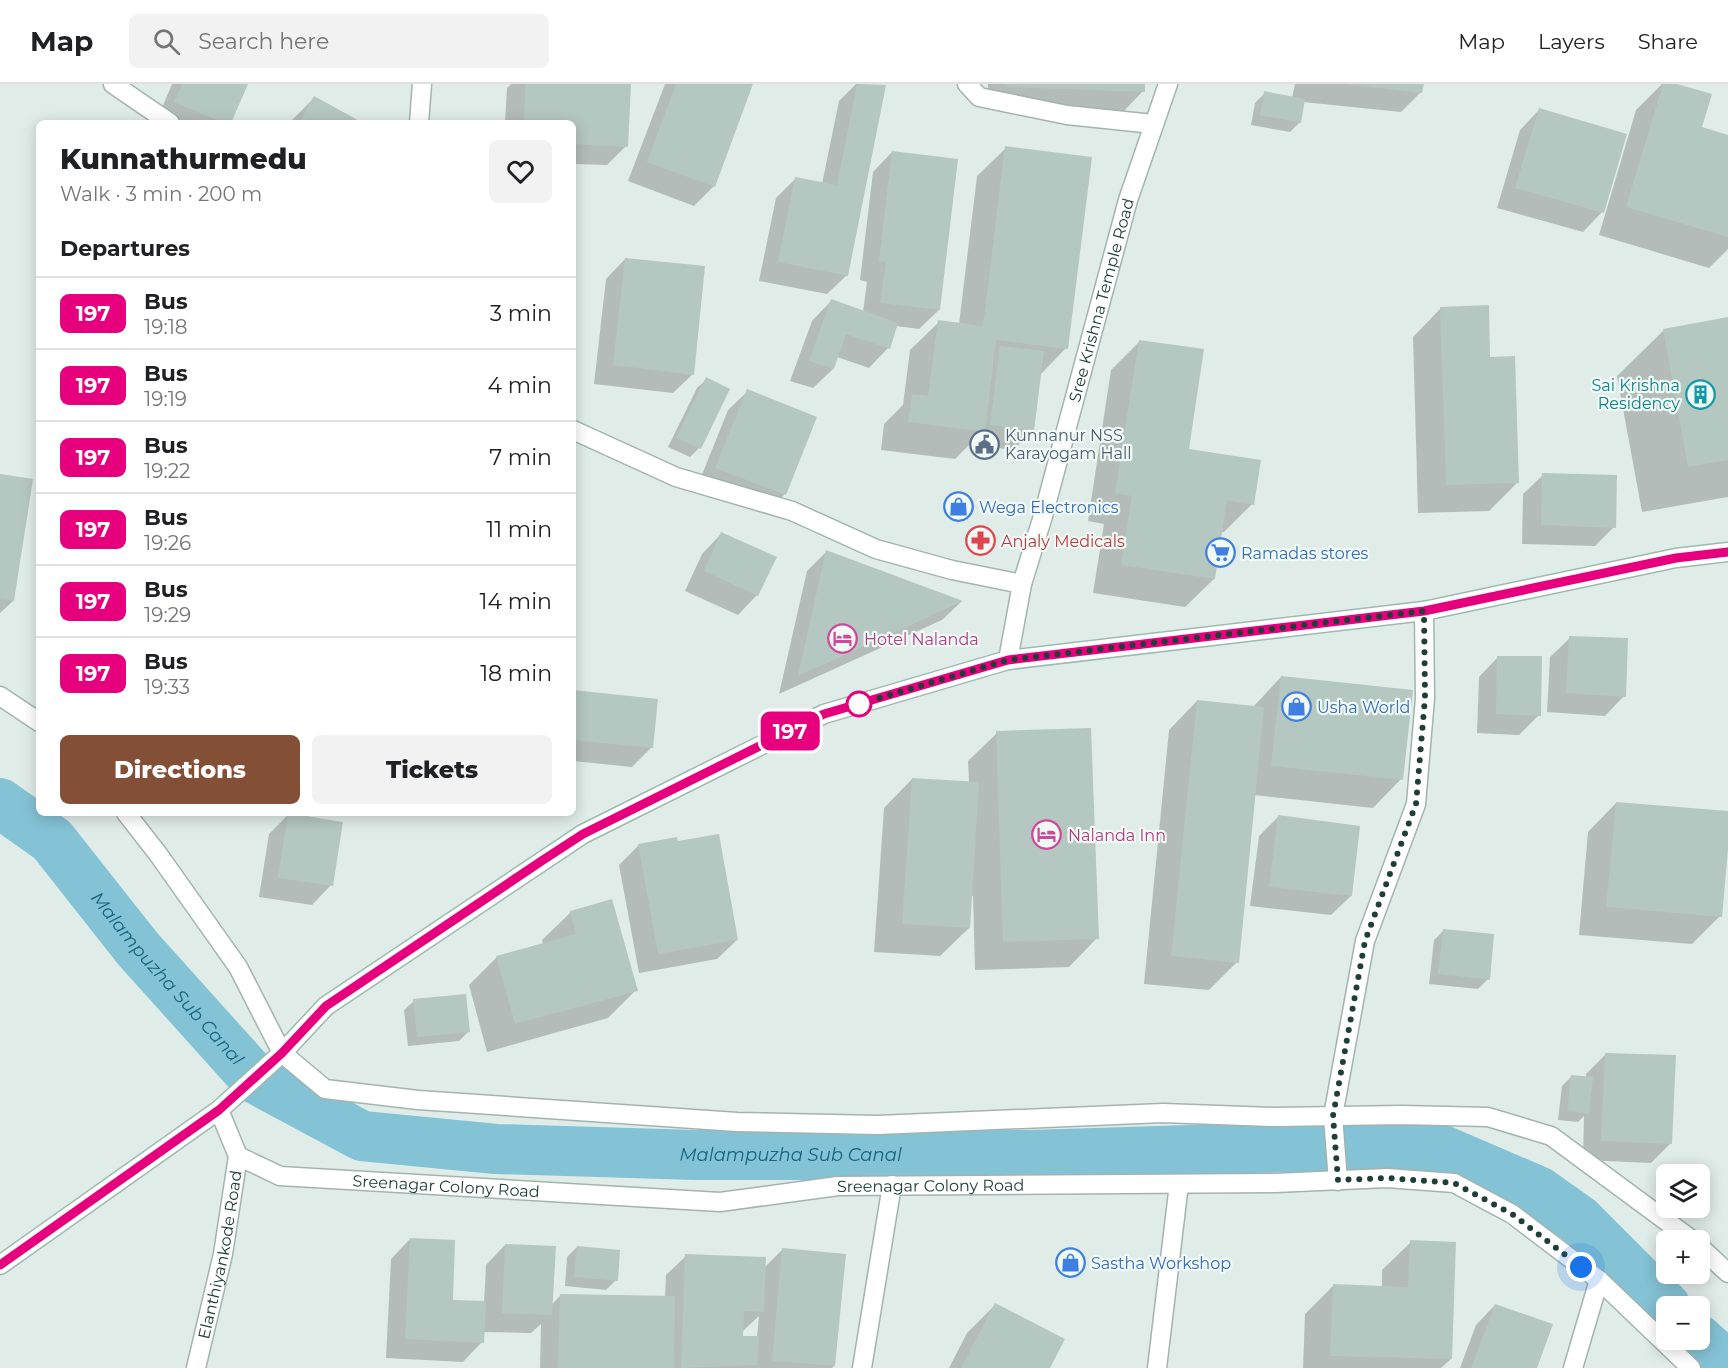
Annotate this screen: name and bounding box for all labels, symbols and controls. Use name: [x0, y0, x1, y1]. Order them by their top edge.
search box: [129, 14, 549, 68]
text: Map: [30, 24, 93, 58]
icon: search: [150, 25, 183, 58]
text: Search here: [198, 28, 329, 55]
text: Map: [1458, 29, 1505, 54]
text: Layers: [1538, 29, 1605, 54]
text: Share: [1638, 29, 1698, 54]
button: heart: [489, 140, 552, 203]
text: Kunnathurmedu: [60, 142, 307, 176]
text: Walk · 3 min · 200 m: [60, 182, 262, 206]
street label: Sree Krishna Temple Road: [1065, 196, 1138, 404]
text: Departures: [60, 235, 190, 262]
text: Bus: [144, 288, 188, 315]
text: 3 min: [490, 300, 552, 327]
text: 197: [76, 301, 110, 326]
text: 19:18: [144, 315, 188, 339]
text: Bus: [144, 360, 188, 387]
text: 4 min: [488, 372, 552, 399]
text: 197: [76, 373, 110, 398]
place label: Sai Krishna Residency: [1592, 376, 1680, 413]
building icon: Sai Krishna Residency: [1685, 378, 1717, 410]
text: 19:19: [144, 387, 187, 411]
place label: Kunnanur NSS Karayogam Hall: [1005, 426, 1132, 463]
public building icon: Kunnanur NSS Karayogam Hall: [968, 428, 1000, 460]
text: Bus: [144, 432, 188, 459]
text: 7 min: [489, 444, 552, 471]
text: 197: [76, 445, 110, 470]
text: 19:22: [144, 459, 190, 483]
shop icon: Wega Electronics: [942, 491, 974, 523]
place label: Wega Electronics: [979, 498, 1119, 517]
text: Bus: [144, 504, 188, 531]
text: 11 min: [486, 516, 552, 543]
text: 197: [76, 517, 110, 542]
pharmacy icon: Anjaly Medicals: [964, 525, 996, 557]
text: 19:26: [144, 531, 191, 555]
place label: Anjaly Medicals: [1001, 532, 1125, 551]
supermarket icon: Ramadas stores: [1204, 537, 1236, 569]
place label: Ramadas stores: [1241, 544, 1369, 563]
text: Bus: [144, 576, 188, 603]
text: 14 min: [480, 588, 552, 615]
text: 197: [76, 589, 110, 614]
text: 19:29: [144, 603, 191, 627]
hotel icon: Hotel Nalanda: [827, 623, 859, 655]
place label: Hotel Nalanda: [864, 630, 979, 649]
text: Bus: [144, 648, 188, 675]
text: 18 min: [480, 660, 552, 687]
text: 197: [76, 661, 110, 686]
text: 19:33: [144, 675, 190, 699]
unlabelled marker: [846, 691, 872, 717]
shop icon: Usha World: [1280, 691, 1312, 723]
place label: Usha World: [1317, 698, 1410, 717]
line badge: 197: [756, 712, 824, 750]
text: 197: [773, 719, 807, 744]
button: Directions: [60, 735, 300, 804]
button: Tickets: [312, 735, 552, 804]
hotel icon: Nalanda Inn: [1031, 819, 1063, 851]
place label: Nalanda Inn: [1068, 826, 1166, 845]
water label: Malampuzha Sub Canal: [86, 887, 248, 1070]
water label: Malampuzha Sub Canal: [679, 1144, 902, 1166]
map controls: [1656, 1164, 1710, 1350]
button: layers: [1656, 1164, 1710, 1218]
street label: Elanthiyankode Road: [194, 1169, 245, 1341]
street label: Sreenagar Colony Road: [352, 1171, 540, 1201]
street label: Sreenagar Colony Road: [837, 1175, 1024, 1196]
button: +: [1656, 1230, 1710, 1284]
shop icon: Sastha Workshop: [1054, 1247, 1086, 1279]
your location: [1566, 1252, 1596, 1282]
place label: Sastha Workshop: [1091, 1254, 1231, 1273]
button: −: [1656, 1296, 1710, 1350]

